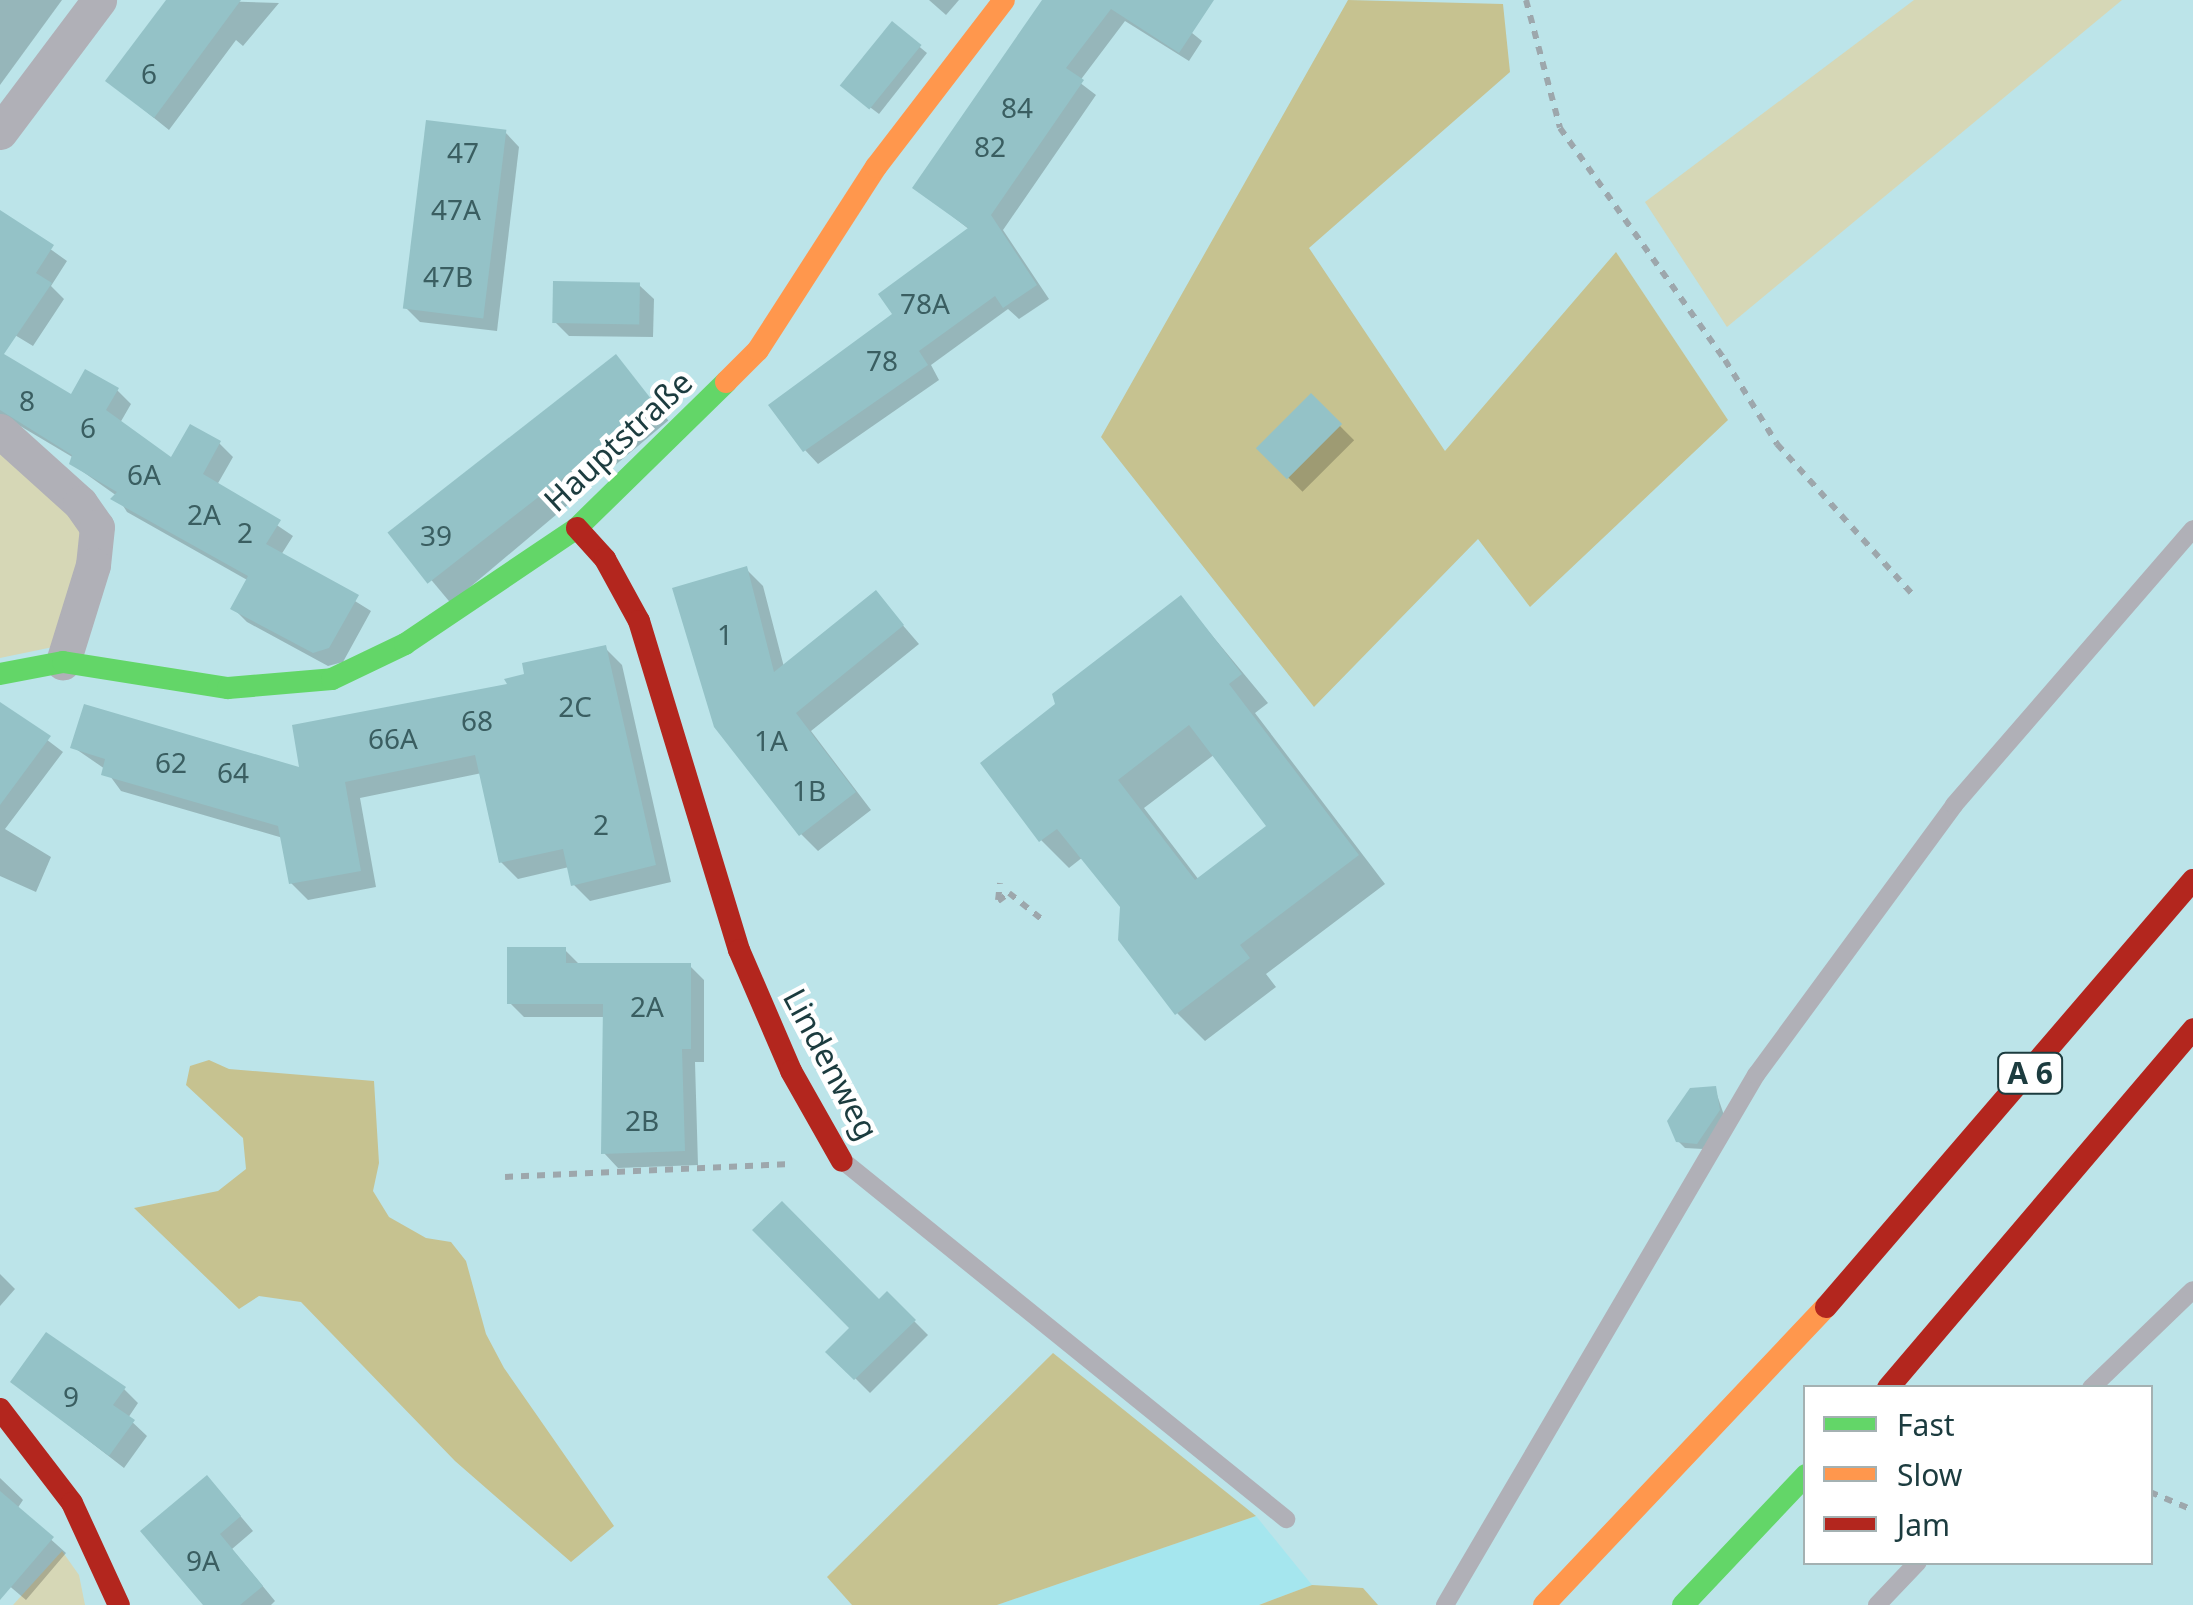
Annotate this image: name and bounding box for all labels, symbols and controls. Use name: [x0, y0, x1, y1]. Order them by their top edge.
house number: 6: [141, 56, 157, 90]
house number: 84: [1001, 90, 1033, 124]
house number: 82: [974, 129, 1006, 163]
house number: 47: [447, 135, 479, 169]
house number: 47A: [431, 192, 481, 226]
house number: 47B: [423, 259, 473, 293]
house number: 78A: [900, 286, 950, 320]
house number: 78: [866, 343, 898, 377]
street label: Hauptstraße: [536, 363, 700, 519]
house number: 8: [19, 383, 35, 417]
house number: 6: [80, 410, 96, 444]
house number: 6A: [127, 457, 161, 491]
house number: 2A: [187, 497, 221, 531]
house number: 2: [237, 515, 253, 549]
house number: 39: [420, 518, 452, 552]
house number: 1: [717, 617, 733, 651]
house number: 2C: [558, 689, 592, 723]
house number: 68: [461, 703, 493, 737]
house number: 66A: [368, 721, 418, 755]
house number: 1A: [754, 723, 788, 757]
house number: 62: [155, 745, 187, 779]
house number: 64: [217, 755, 249, 789]
house number: 1B: [792, 773, 826, 807]
house number: 2: [593, 807, 609, 841]
street label: Lindenweg: [775, 982, 887, 1146]
house number: 2A: [630, 989, 664, 1023]
road number: A 6: [1995, 1048, 2065, 1098]
house number: 2B: [625, 1103, 659, 1137]
house number: 9: [63, 1379, 79, 1413]
legend: [1803, 1385, 2153, 1565]
text: Fast: [1897, 1404, 1955, 1445]
text: Slow: [1897, 1454, 1962, 1495]
text: Jam: [1897, 1504, 1950, 1545]
house number: 9A: [186, 1543, 220, 1577]

